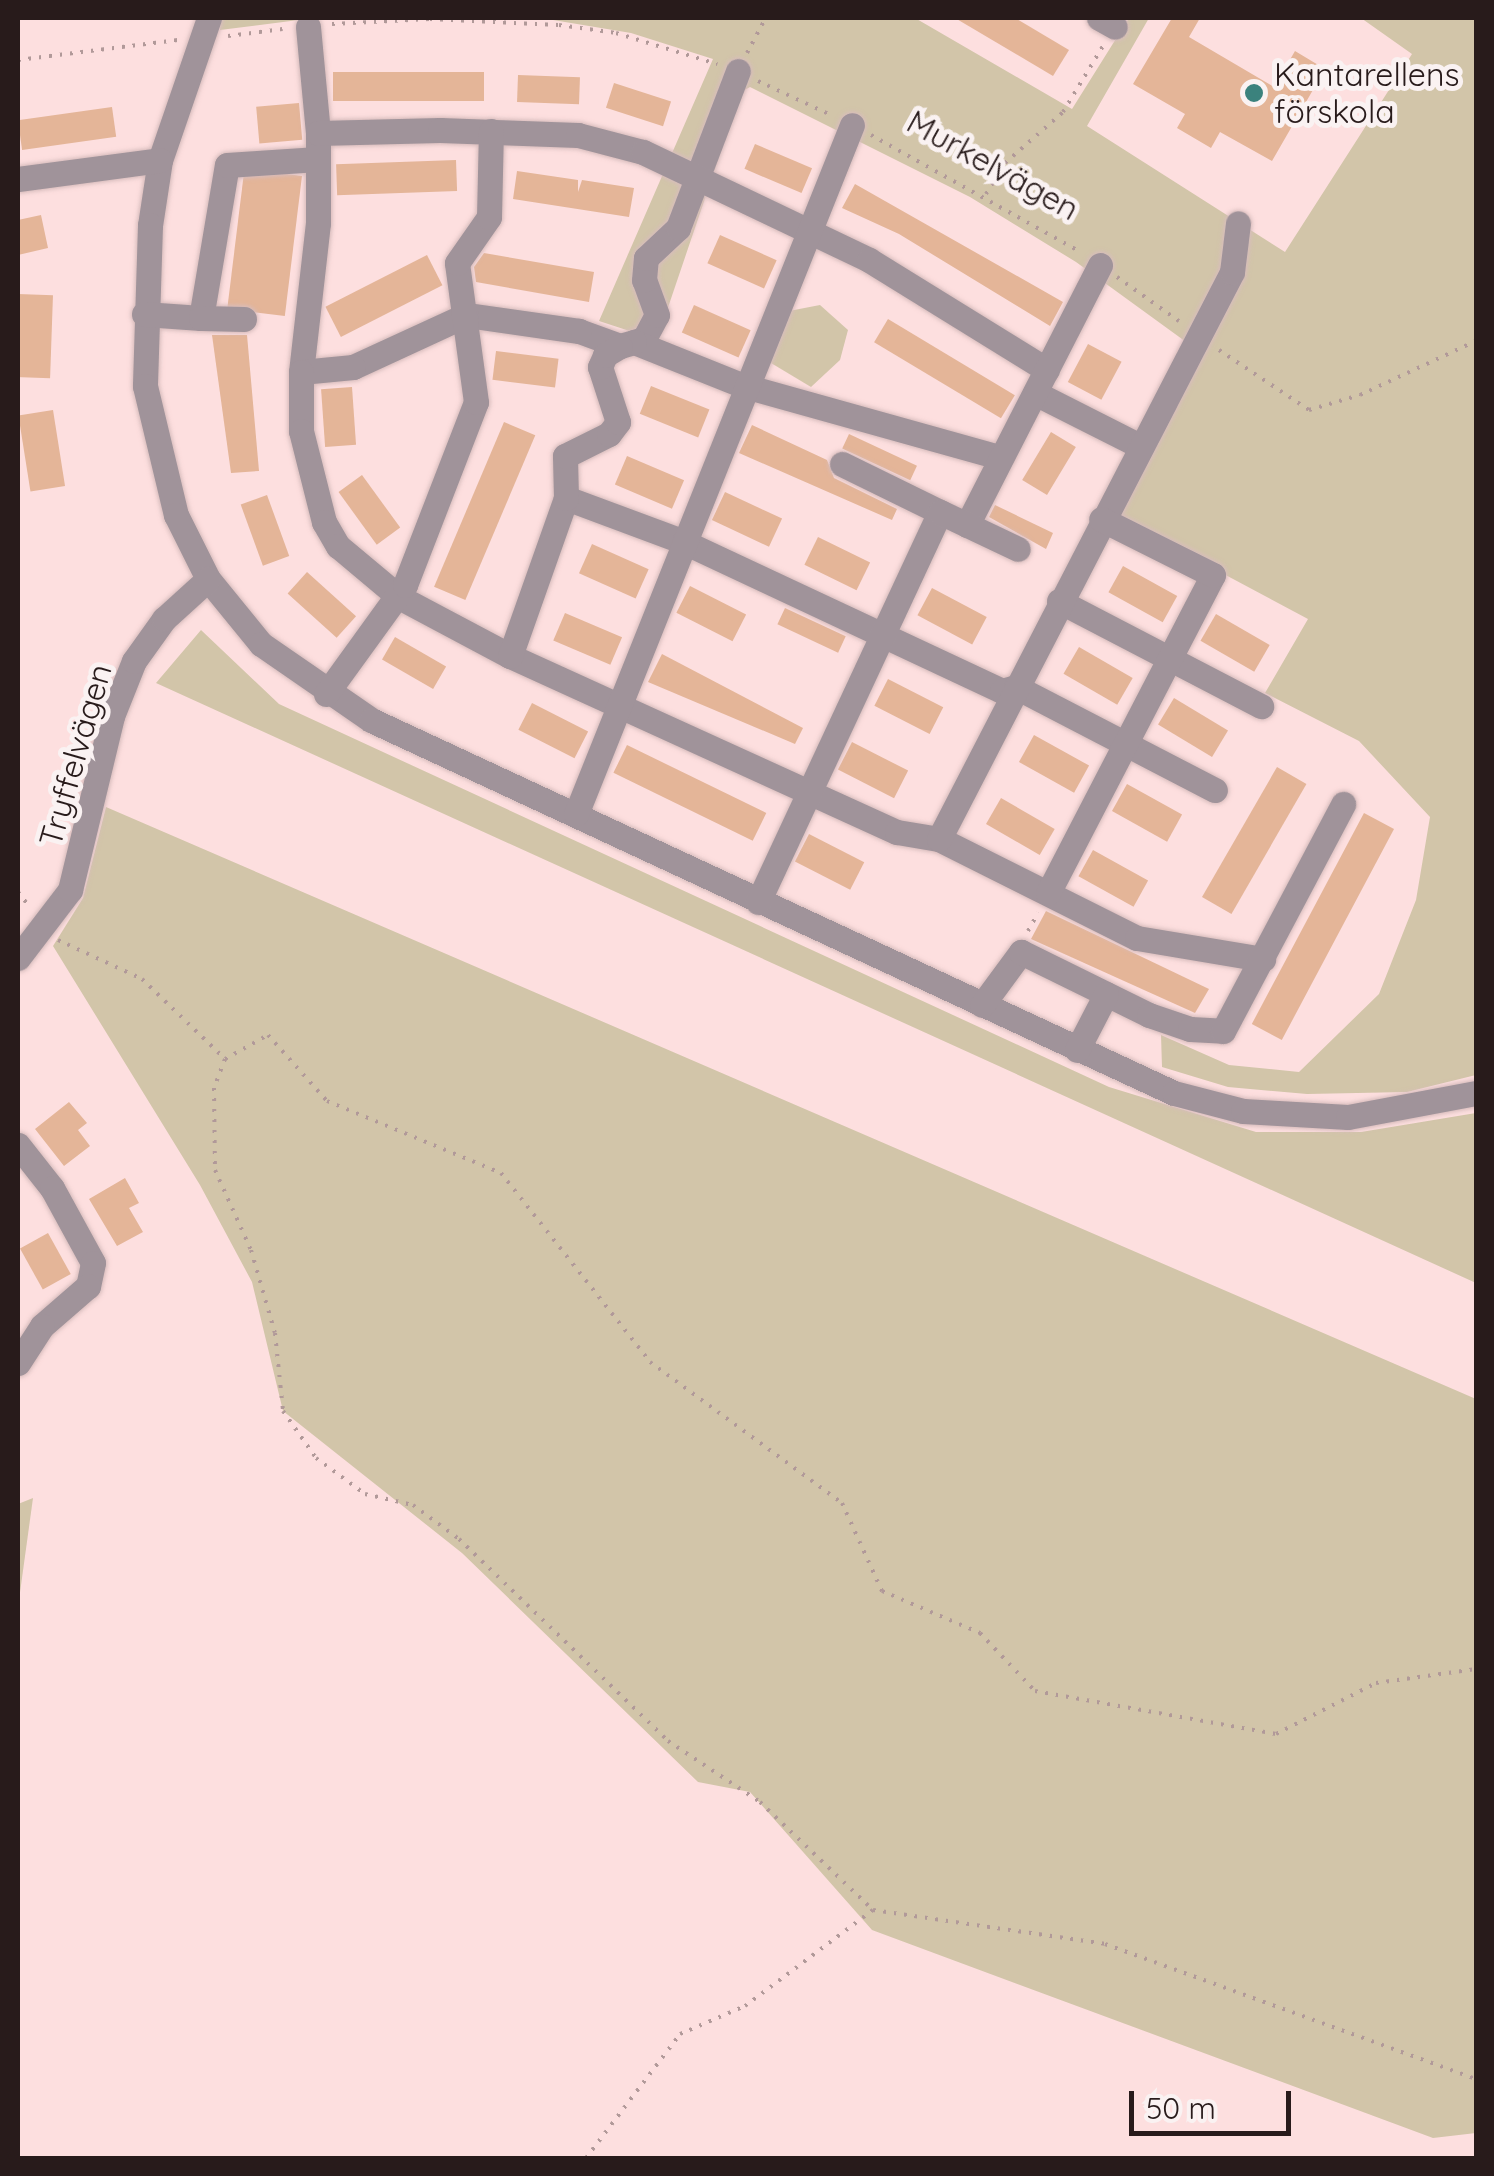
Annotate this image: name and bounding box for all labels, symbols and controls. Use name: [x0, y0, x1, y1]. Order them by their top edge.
place label: Kantarellens förskola: [1274, 56, 1459, 131]
marker: Kantarellens förskola: [1243, 82, 1265, 104]
street label: Murkelvägen: [901, 102, 1085, 228]
street label: Tryffelvägen: [31, 659, 119, 851]
scale bar: [1134, 2071, 1296, 2133]
text: 50 m: [1146, 2089, 1216, 2127]

